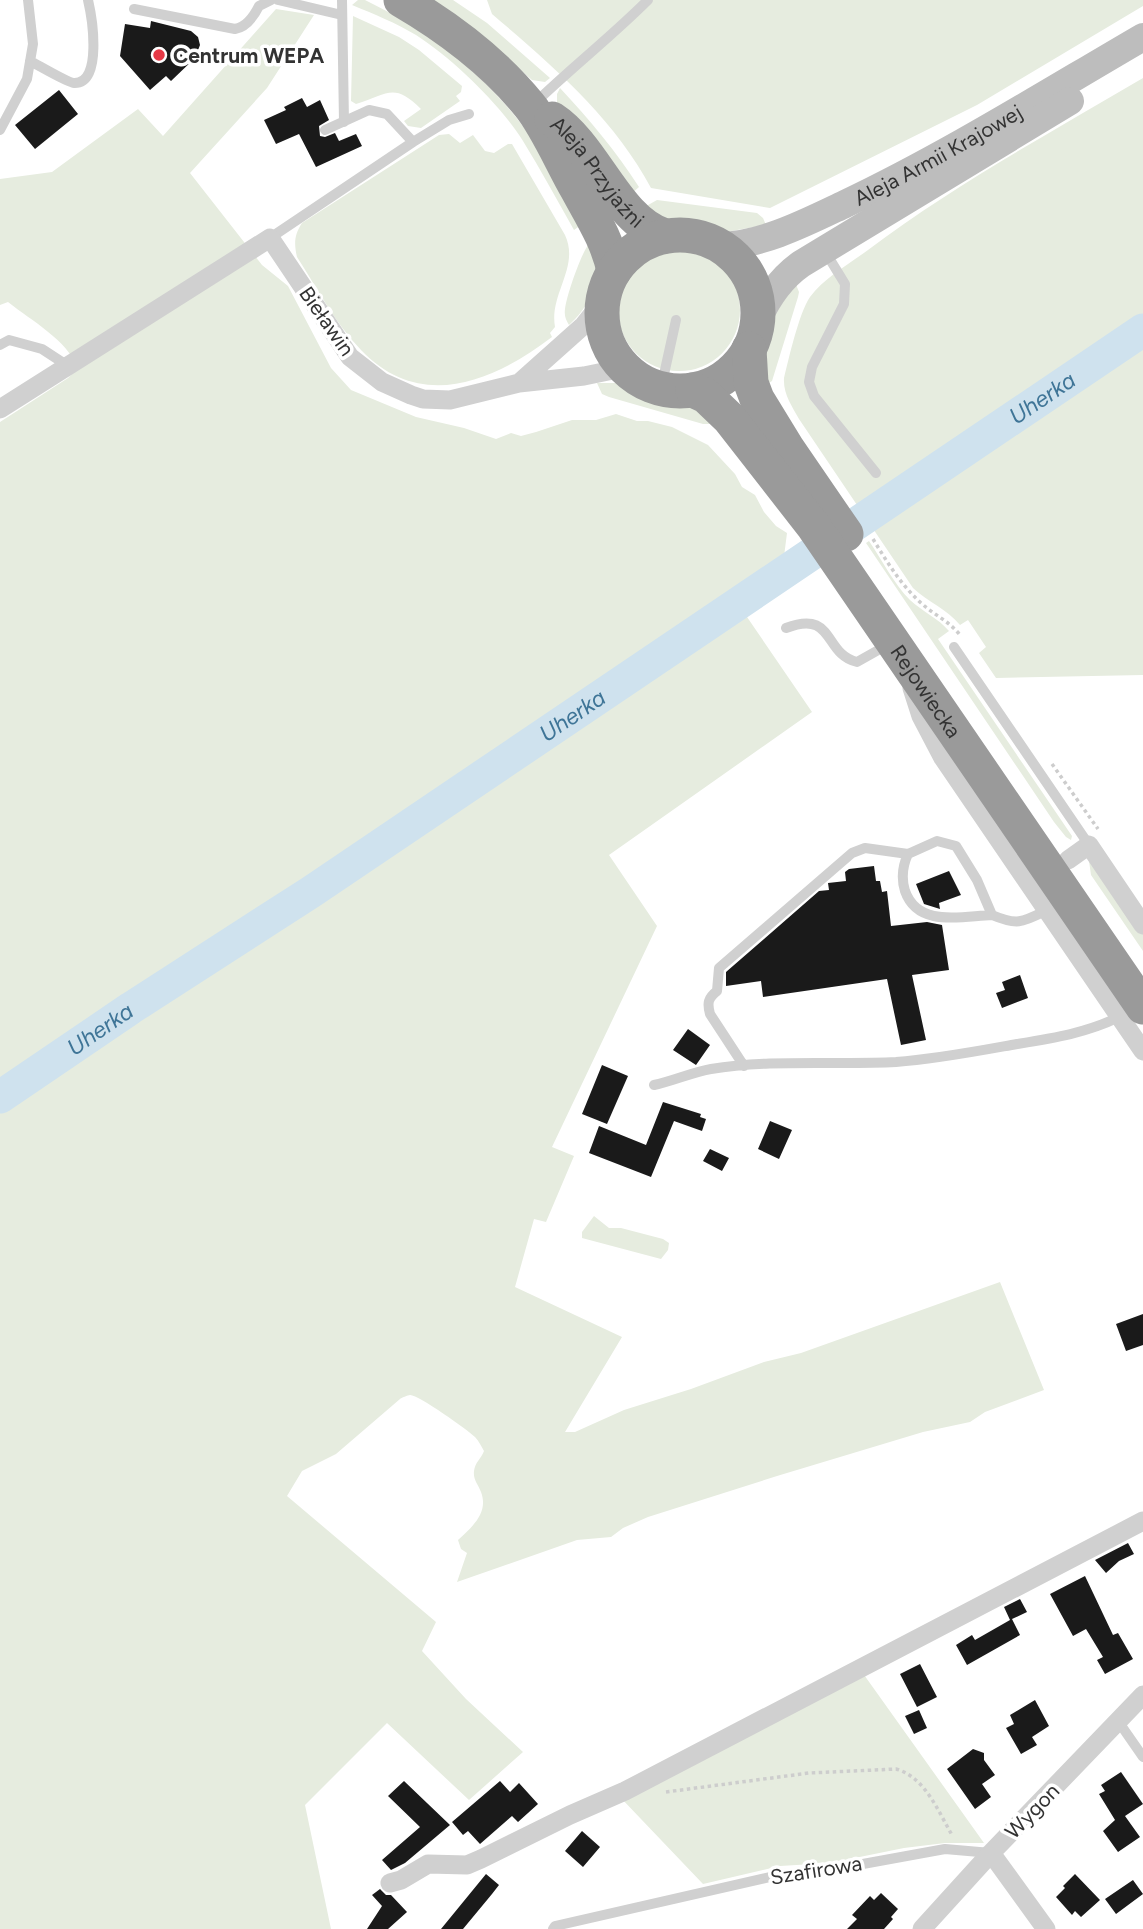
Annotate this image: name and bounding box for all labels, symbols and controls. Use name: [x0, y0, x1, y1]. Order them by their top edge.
place label: Centrum WEPA: [173, 43, 324, 68]
marker: Centrum WEPA: [151, 47, 167, 63]
street label: Aleja Armii Krajowej: [850, 99, 1026, 210]
street label: Aleja Przyjaźni: [546, 110, 649, 233]
street label: Bieławin: [294, 282, 360, 360]
water label: Uherka: [1004, 366, 1081, 430]
street label: Rejowiecka: [886, 640, 967, 742]
water label: Uherka: [534, 683, 611, 748]
water label: Uherka: [62, 997, 139, 1061]
street label: Wygon: [1000, 1778, 1064, 1844]
street label: Szafirowa: [768, 1850, 864, 1890]

